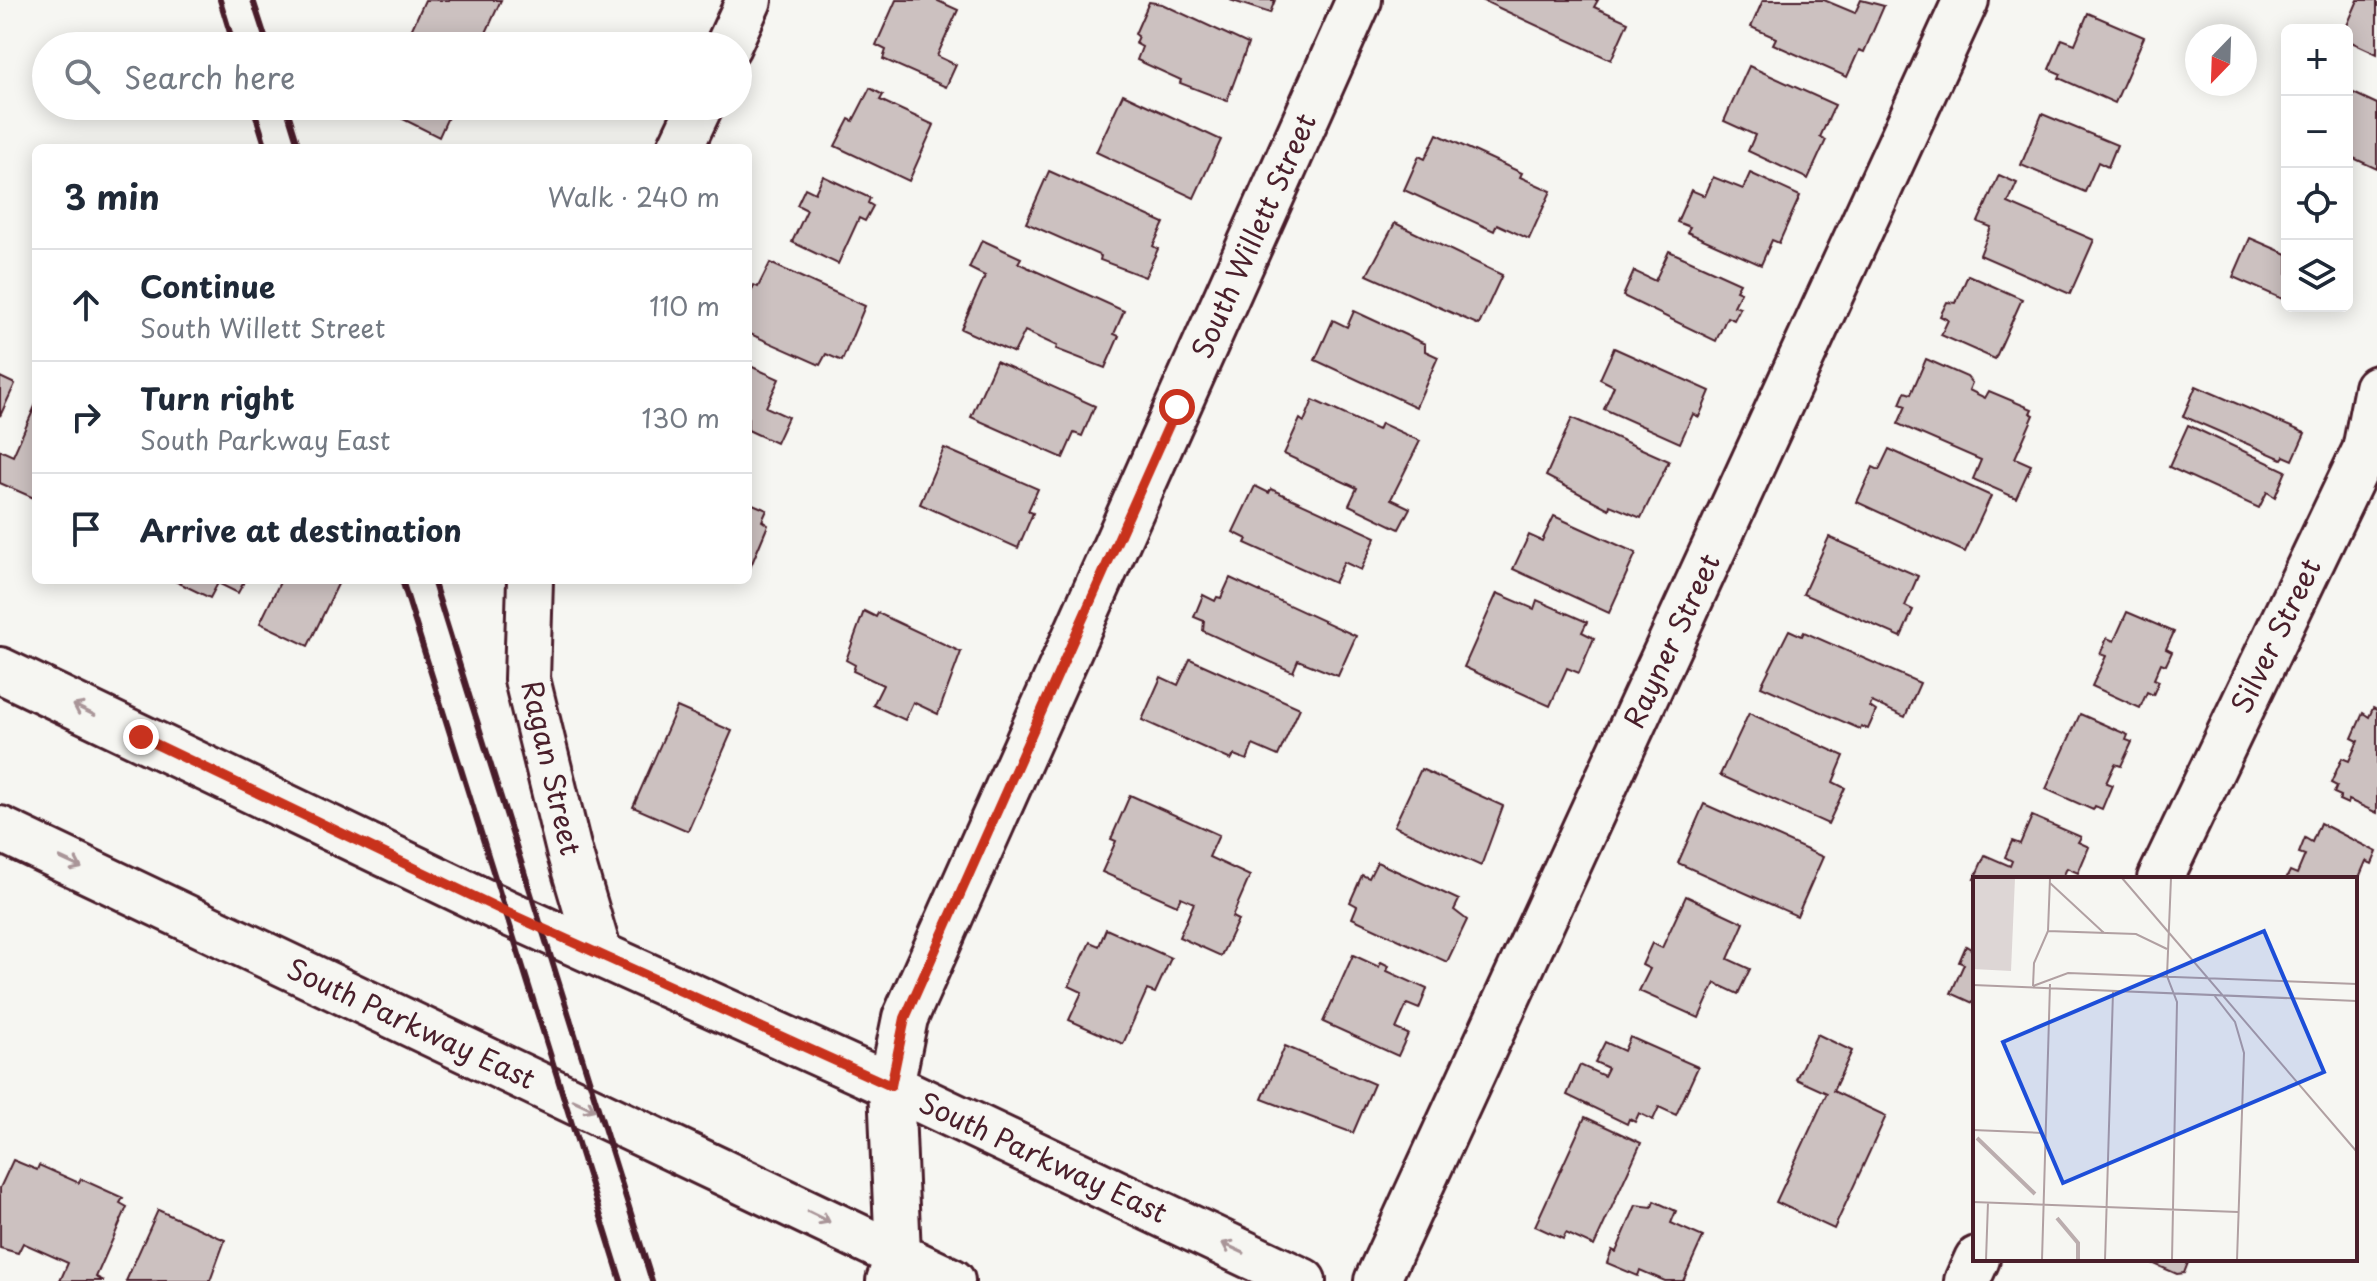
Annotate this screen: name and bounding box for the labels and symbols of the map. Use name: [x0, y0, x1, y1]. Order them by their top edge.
north arrow: [2185, 24, 2257, 96]
street label: South Willett Street: [1179, 106, 1326, 365]
route start: [1159, 389, 1195, 425]
street label: Rayner Street: [1611, 546, 1730, 735]
street label: Silver Street: [2219, 551, 2331, 720]
street label: Ragan Street: [511, 676, 593, 859]
one-way arrow: [73, 702, 97, 717]
route end: [123, 719, 159, 755]
one-way arrow: [58, 856, 82, 871]
inset map: [1973, 877, 2357, 1261]
street label: South Parkway East: [280, 946, 543, 1099]
street label: South Parkway East: [912, 1080, 1175, 1233]
one-way arrow: [572, 1098, 596, 1113]
one-way arrow: [806, 1210, 830, 1225]
one-way arrow: [1221, 1240, 1245, 1255]

